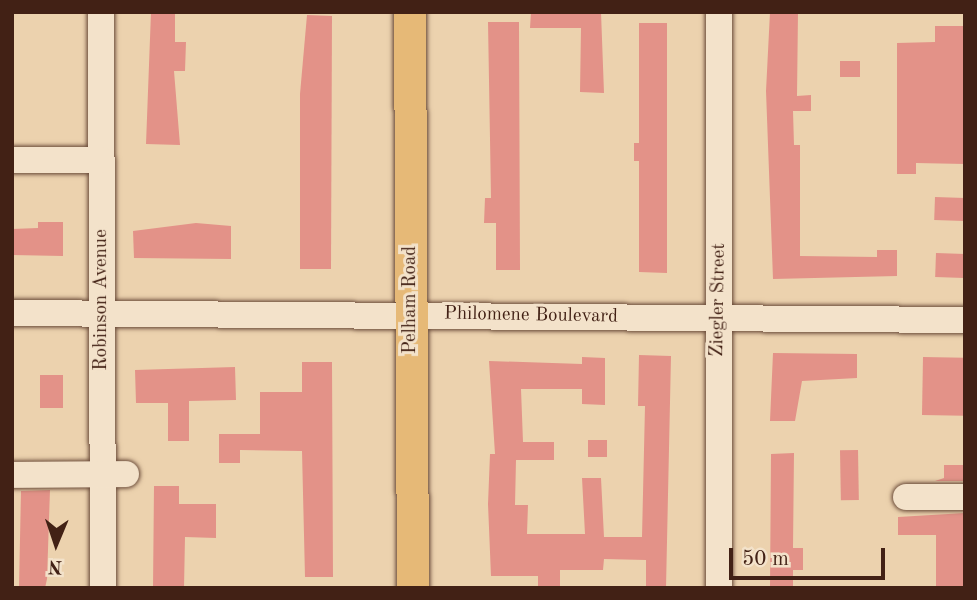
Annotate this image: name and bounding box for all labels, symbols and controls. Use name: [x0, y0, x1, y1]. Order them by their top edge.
street label: Robinson Avenue: [91, 229, 113, 371]
street label: Ziegler Street: [707, 243, 731, 357]
street label: Pelham Road: [400, 246, 422, 354]
street label: Philomene Boulevard: [444, 303, 618, 329]
north arrow: [21, 509, 91, 579]
scale bar: [732, 534, 888, 578]
text: 50 m: [742, 549, 789, 570]
text: N: [48, 556, 63, 575]

